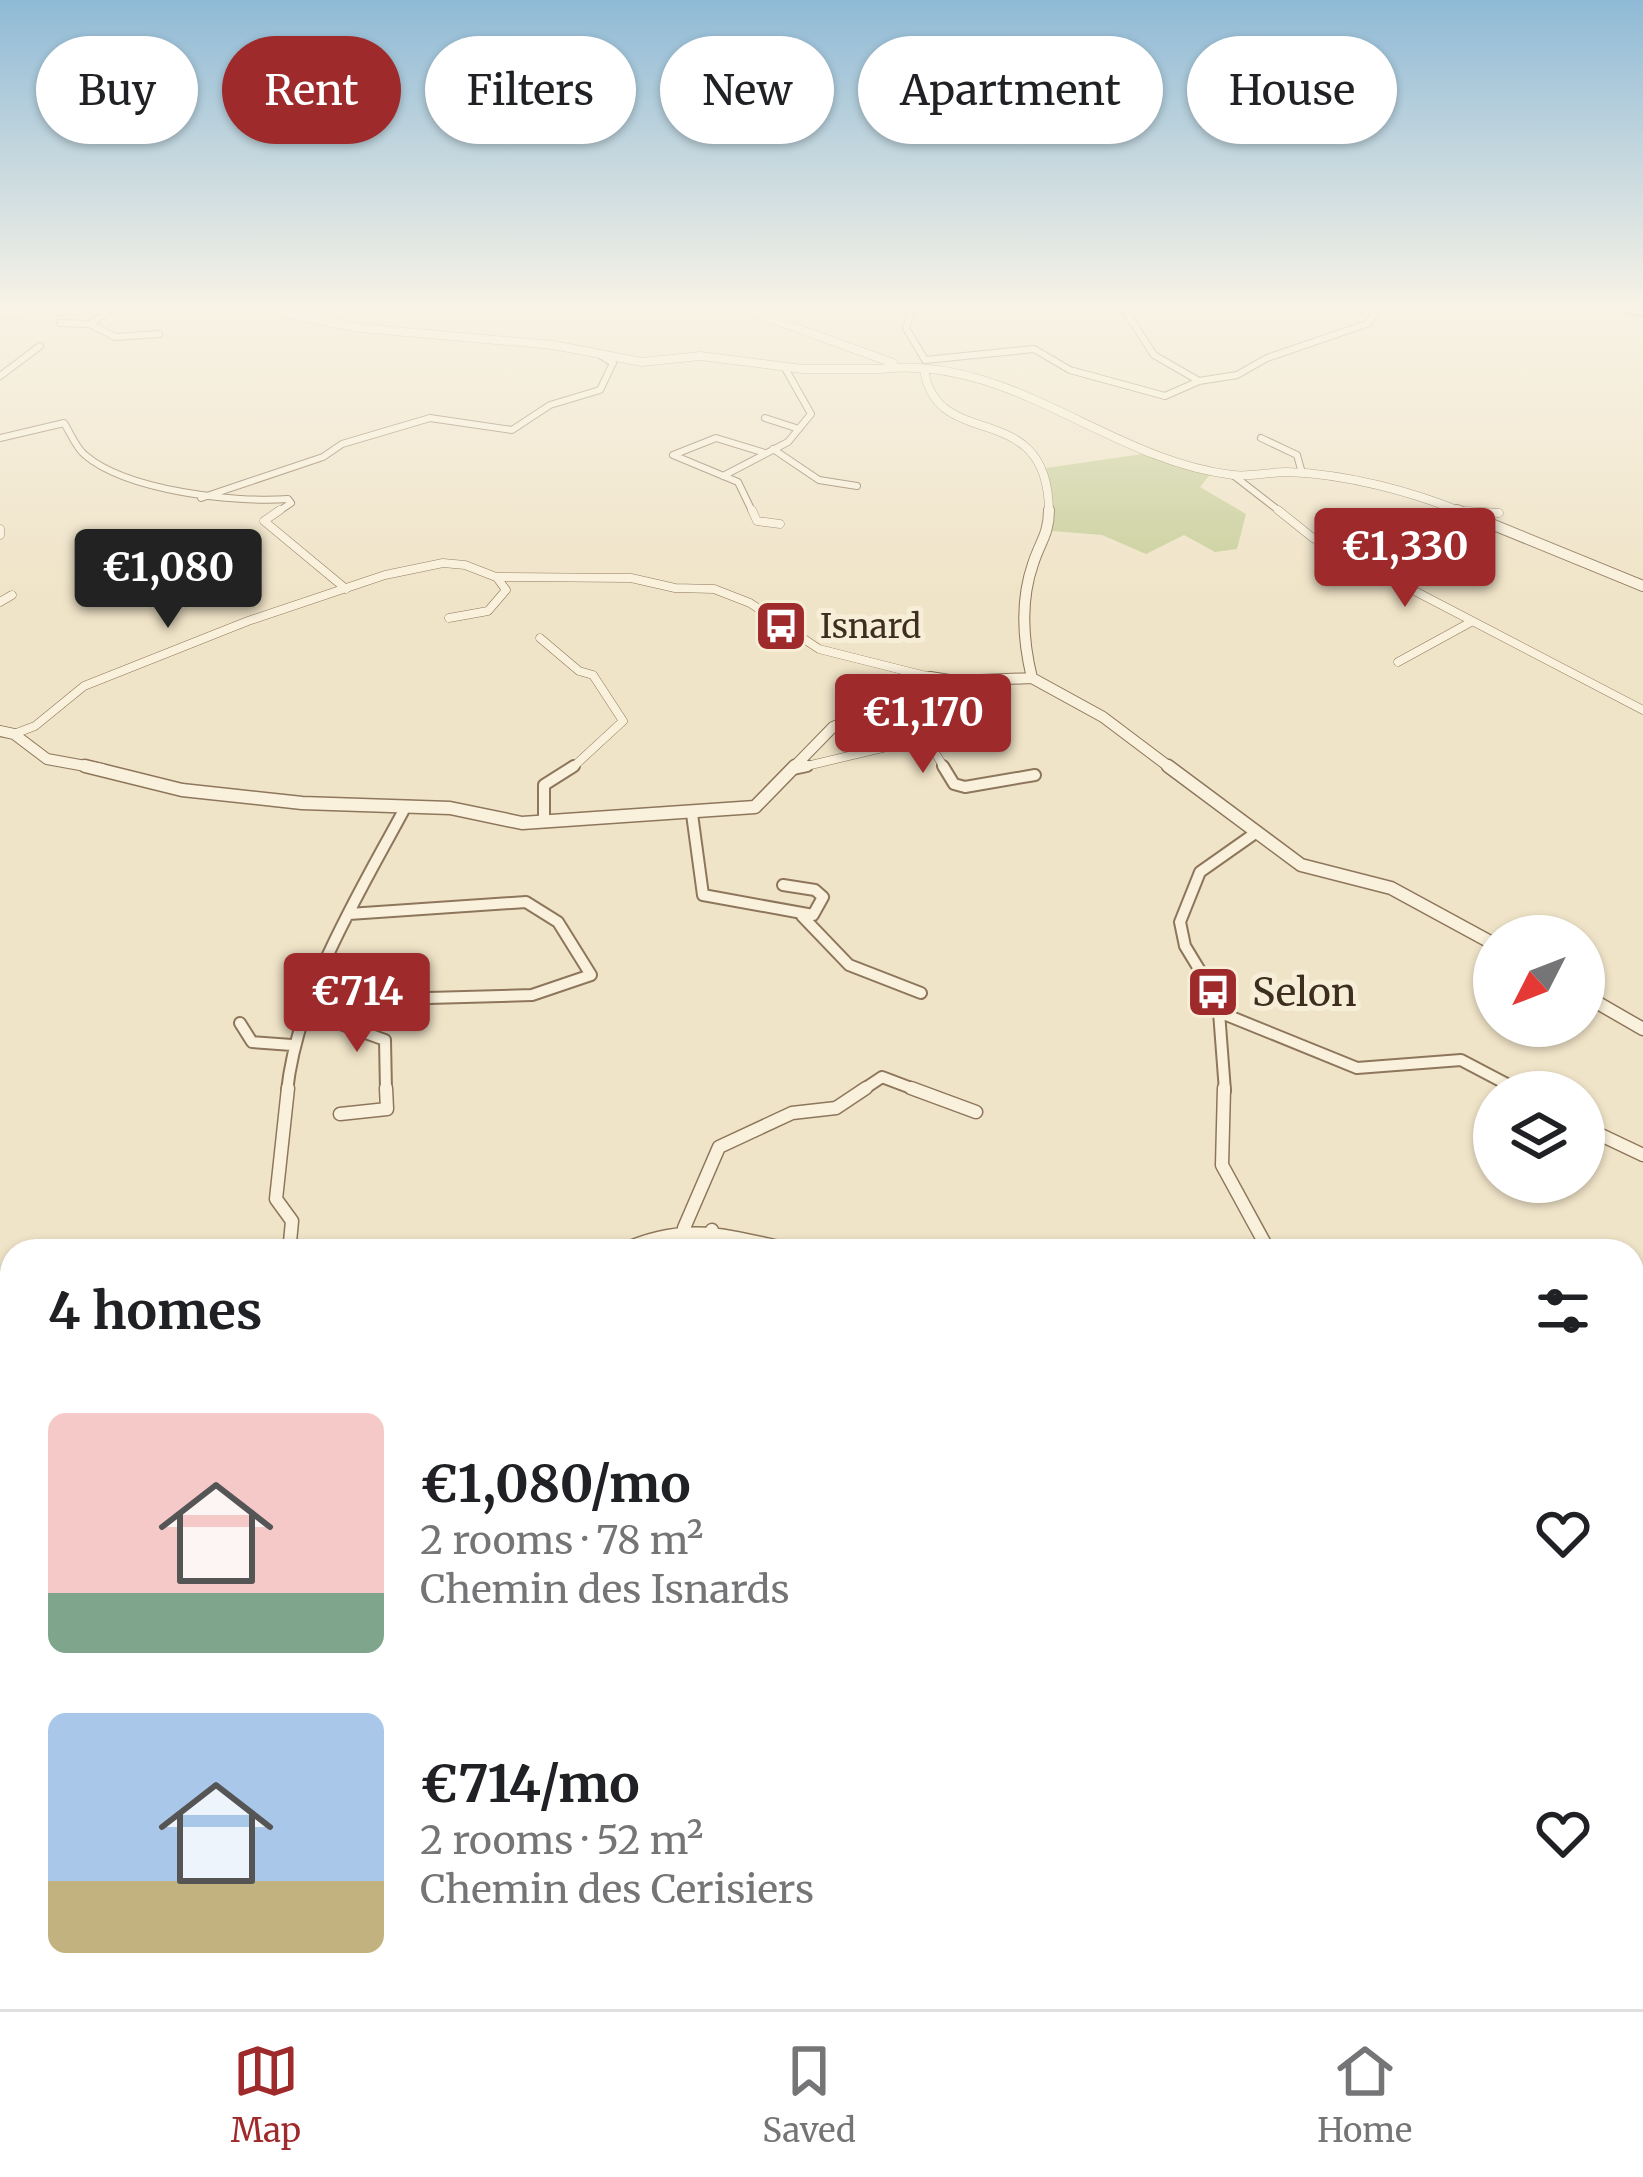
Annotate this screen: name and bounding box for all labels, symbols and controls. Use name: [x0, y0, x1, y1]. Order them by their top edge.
chip: Buy: [36, 36, 198, 144]
chip: Rent: [222, 36, 401, 144]
chip: Filters: [425, 36, 636, 144]
chip: New: [660, 36, 834, 144]
chip: Apartment: [858, 36, 1163, 144]
chip: House: [1187, 36, 1397, 144]
pin: €1,330: [1307, 508, 1503, 610]
text: €1,330: [1341, 522, 1469, 571]
pin: €1,080: [70, 529, 266, 631]
text: €1,080: [102, 543, 234, 592]
bus stop icon: Isnard: [753, 598, 809, 654]
place label: Isnard: [820, 606, 921, 647]
pin: €1,170: [825, 674, 1021, 776]
text: €1,170: [862, 688, 984, 737]
north arrow: [1473, 915, 1605, 1047]
map controls: [1473, 915, 1605, 1203]
pin: €714: [286, 953, 428, 1055]
bus stop icon: Selon: [1185, 964, 1241, 1020]
text: €714: [311, 967, 403, 1016]
place label: Selon: [1252, 968, 1357, 1017]
button: layers: [1473, 1071, 1605, 1203]
icon: filters: [1530, 1278, 1596, 1344]
text: 4 homes: [48, 1279, 262, 1343]
text: €1,080/mo: [420, 1452, 691, 1516]
icon: home: [144, 1461, 288, 1605]
icon: heart: [1530, 1500, 1596, 1566]
text: 2 rooms · 78 m²: [420, 1516, 703, 1565]
text: Chemin des Isnards: [420, 1565, 790, 1614]
text: €714/mo: [420, 1752, 640, 1816]
icon: home: [144, 1761, 288, 1905]
icon: heart: [1530, 1800, 1596, 1866]
text: 2 rooms · 52 m²: [420, 1816, 703, 1865]
text: Chemin des Cerisiers: [420, 1865, 814, 1914]
tab: Map: [231, 2038, 301, 2151]
tab: Saved: [762, 2038, 856, 2151]
tab: Home: [1317, 2038, 1412, 2151]

